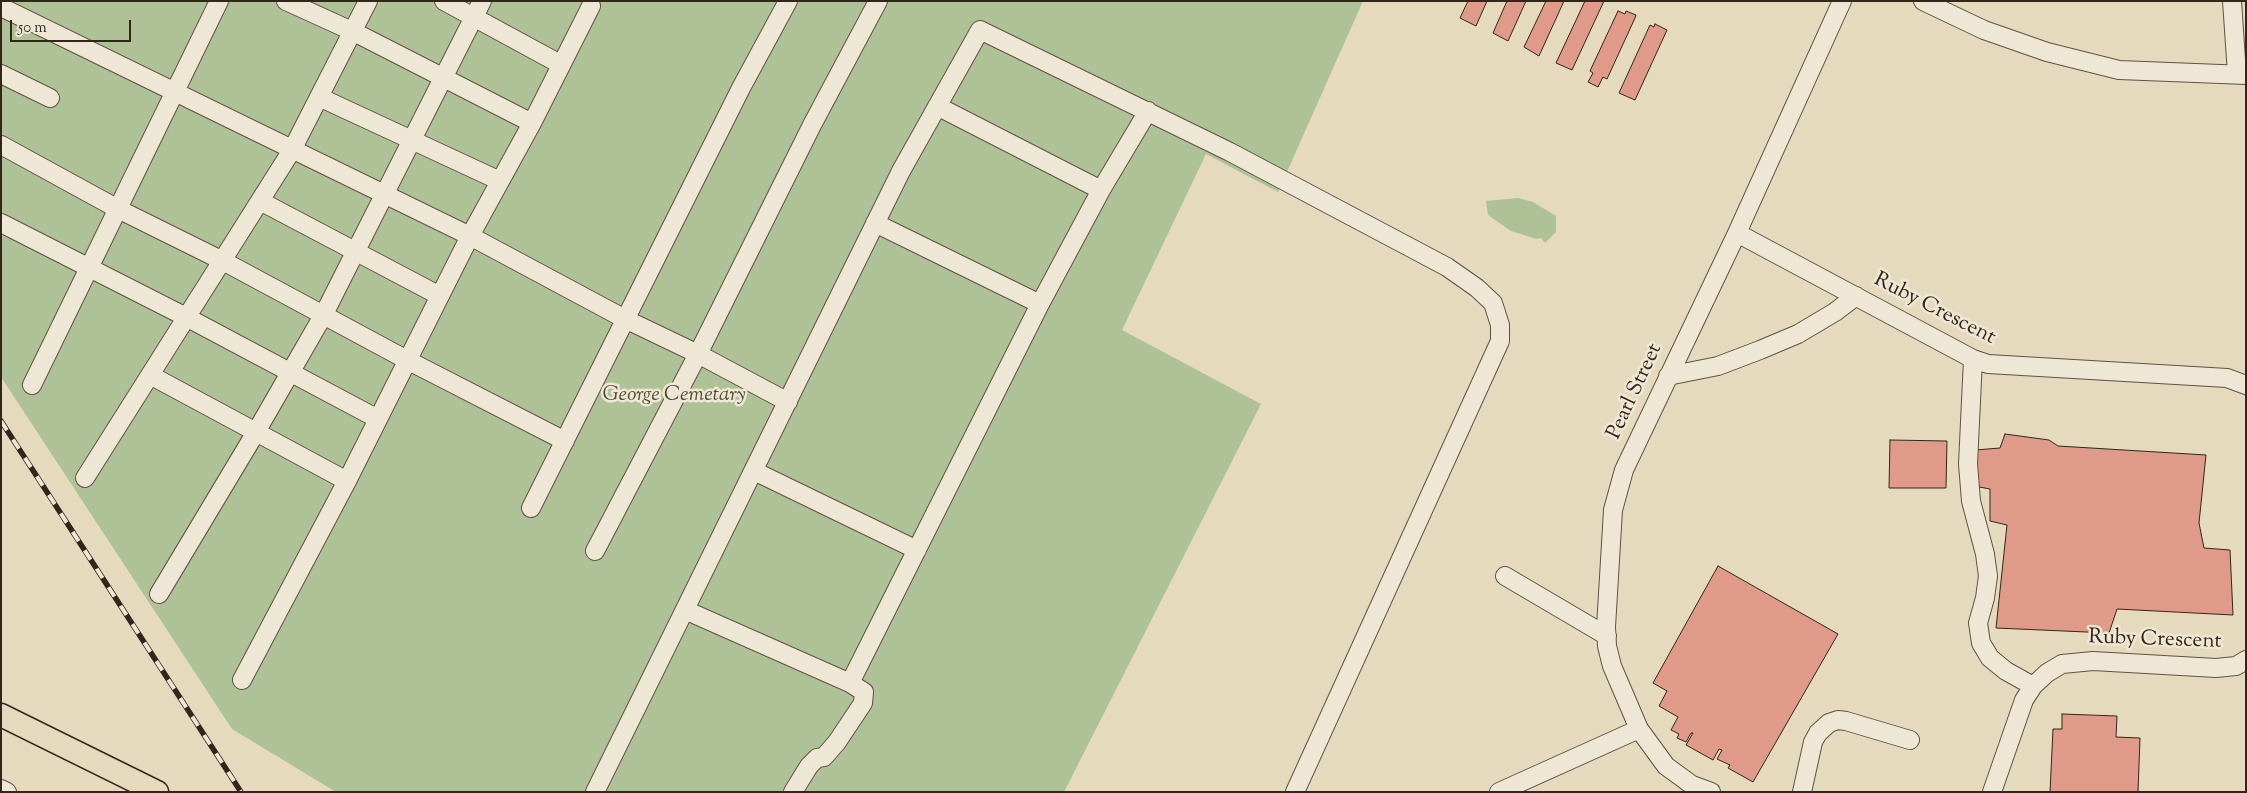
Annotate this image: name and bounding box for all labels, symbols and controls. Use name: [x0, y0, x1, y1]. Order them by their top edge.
scale bar: [12, 10, 134, 42]
text: 50 m: [18, 18, 47, 39]
street label: Ruby Crescent: [1869, 268, 1999, 352]
street label: Pearl Street: [1603, 340, 1669, 444]
park label: George Cemetary: [603, 383, 745, 409]
street label: Ruby Crescent: [2088, 626, 2222, 656]

